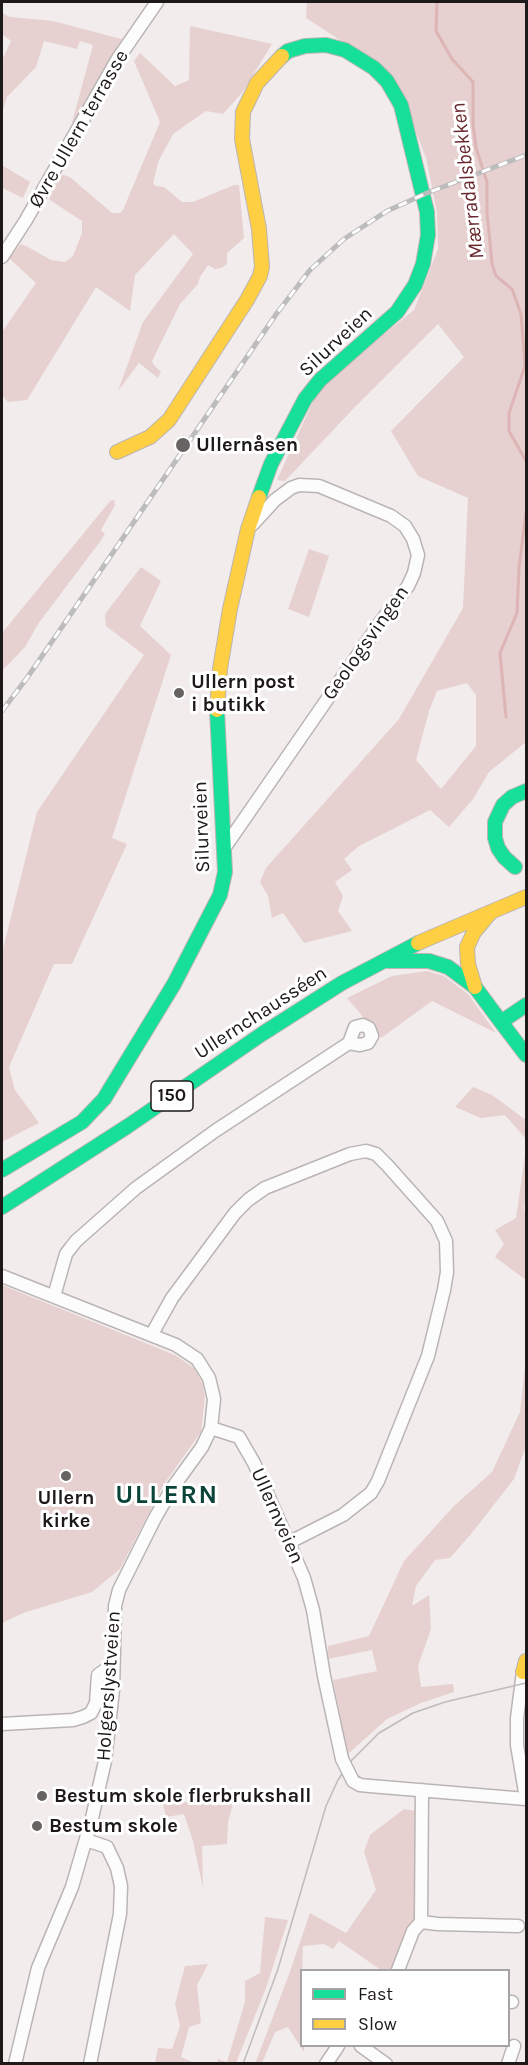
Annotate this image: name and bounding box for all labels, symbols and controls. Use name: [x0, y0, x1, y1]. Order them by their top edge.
street label: Øvre Ullern terrasse: [24, 46, 134, 212]
water label: Mærradalsbekken: [446, 101, 490, 261]
street label: Silurveien: [294, 302, 378, 382]
place label: Ullernåsen: [196, 433, 298, 457]
marker: Ullernåsen: [174, 436, 192, 454]
street label: Geologsvingen: [318, 581, 414, 705]
place label: Ullern post i butikk: [191, 670, 295, 717]
marker: Ullern post i butikk: [172, 686, 186, 700]
street label: Silurveien: [188, 781, 216, 873]
street label: Ullernchausséen: [190, 961, 332, 1065]
road number: 150: [151, 1081, 193, 1111]
street label: Ullernveien: [245, 1464, 309, 1568]
marker: Ullern kirke: [59, 1469, 73, 1483]
district label: ULLERN: [115, 1480, 219, 1512]
place label: Ullern kirke: [38, 1486, 94, 1533]
street label: Holgerslystveien: [92, 1610, 126, 1762]
place label: Bestum skole flerbrukshall: [54, 1784, 311, 1808]
marker: Bestum skole flerbrukshall: [35, 1789, 49, 1803]
place label: Bestum skole: [49, 1814, 178, 1838]
marker: Bestum skole: [30, 1819, 44, 1833]
legend: [300, 1969, 510, 2047]
text: Fast: [358, 1983, 393, 2005]
text: Slow: [358, 2013, 397, 2035]

